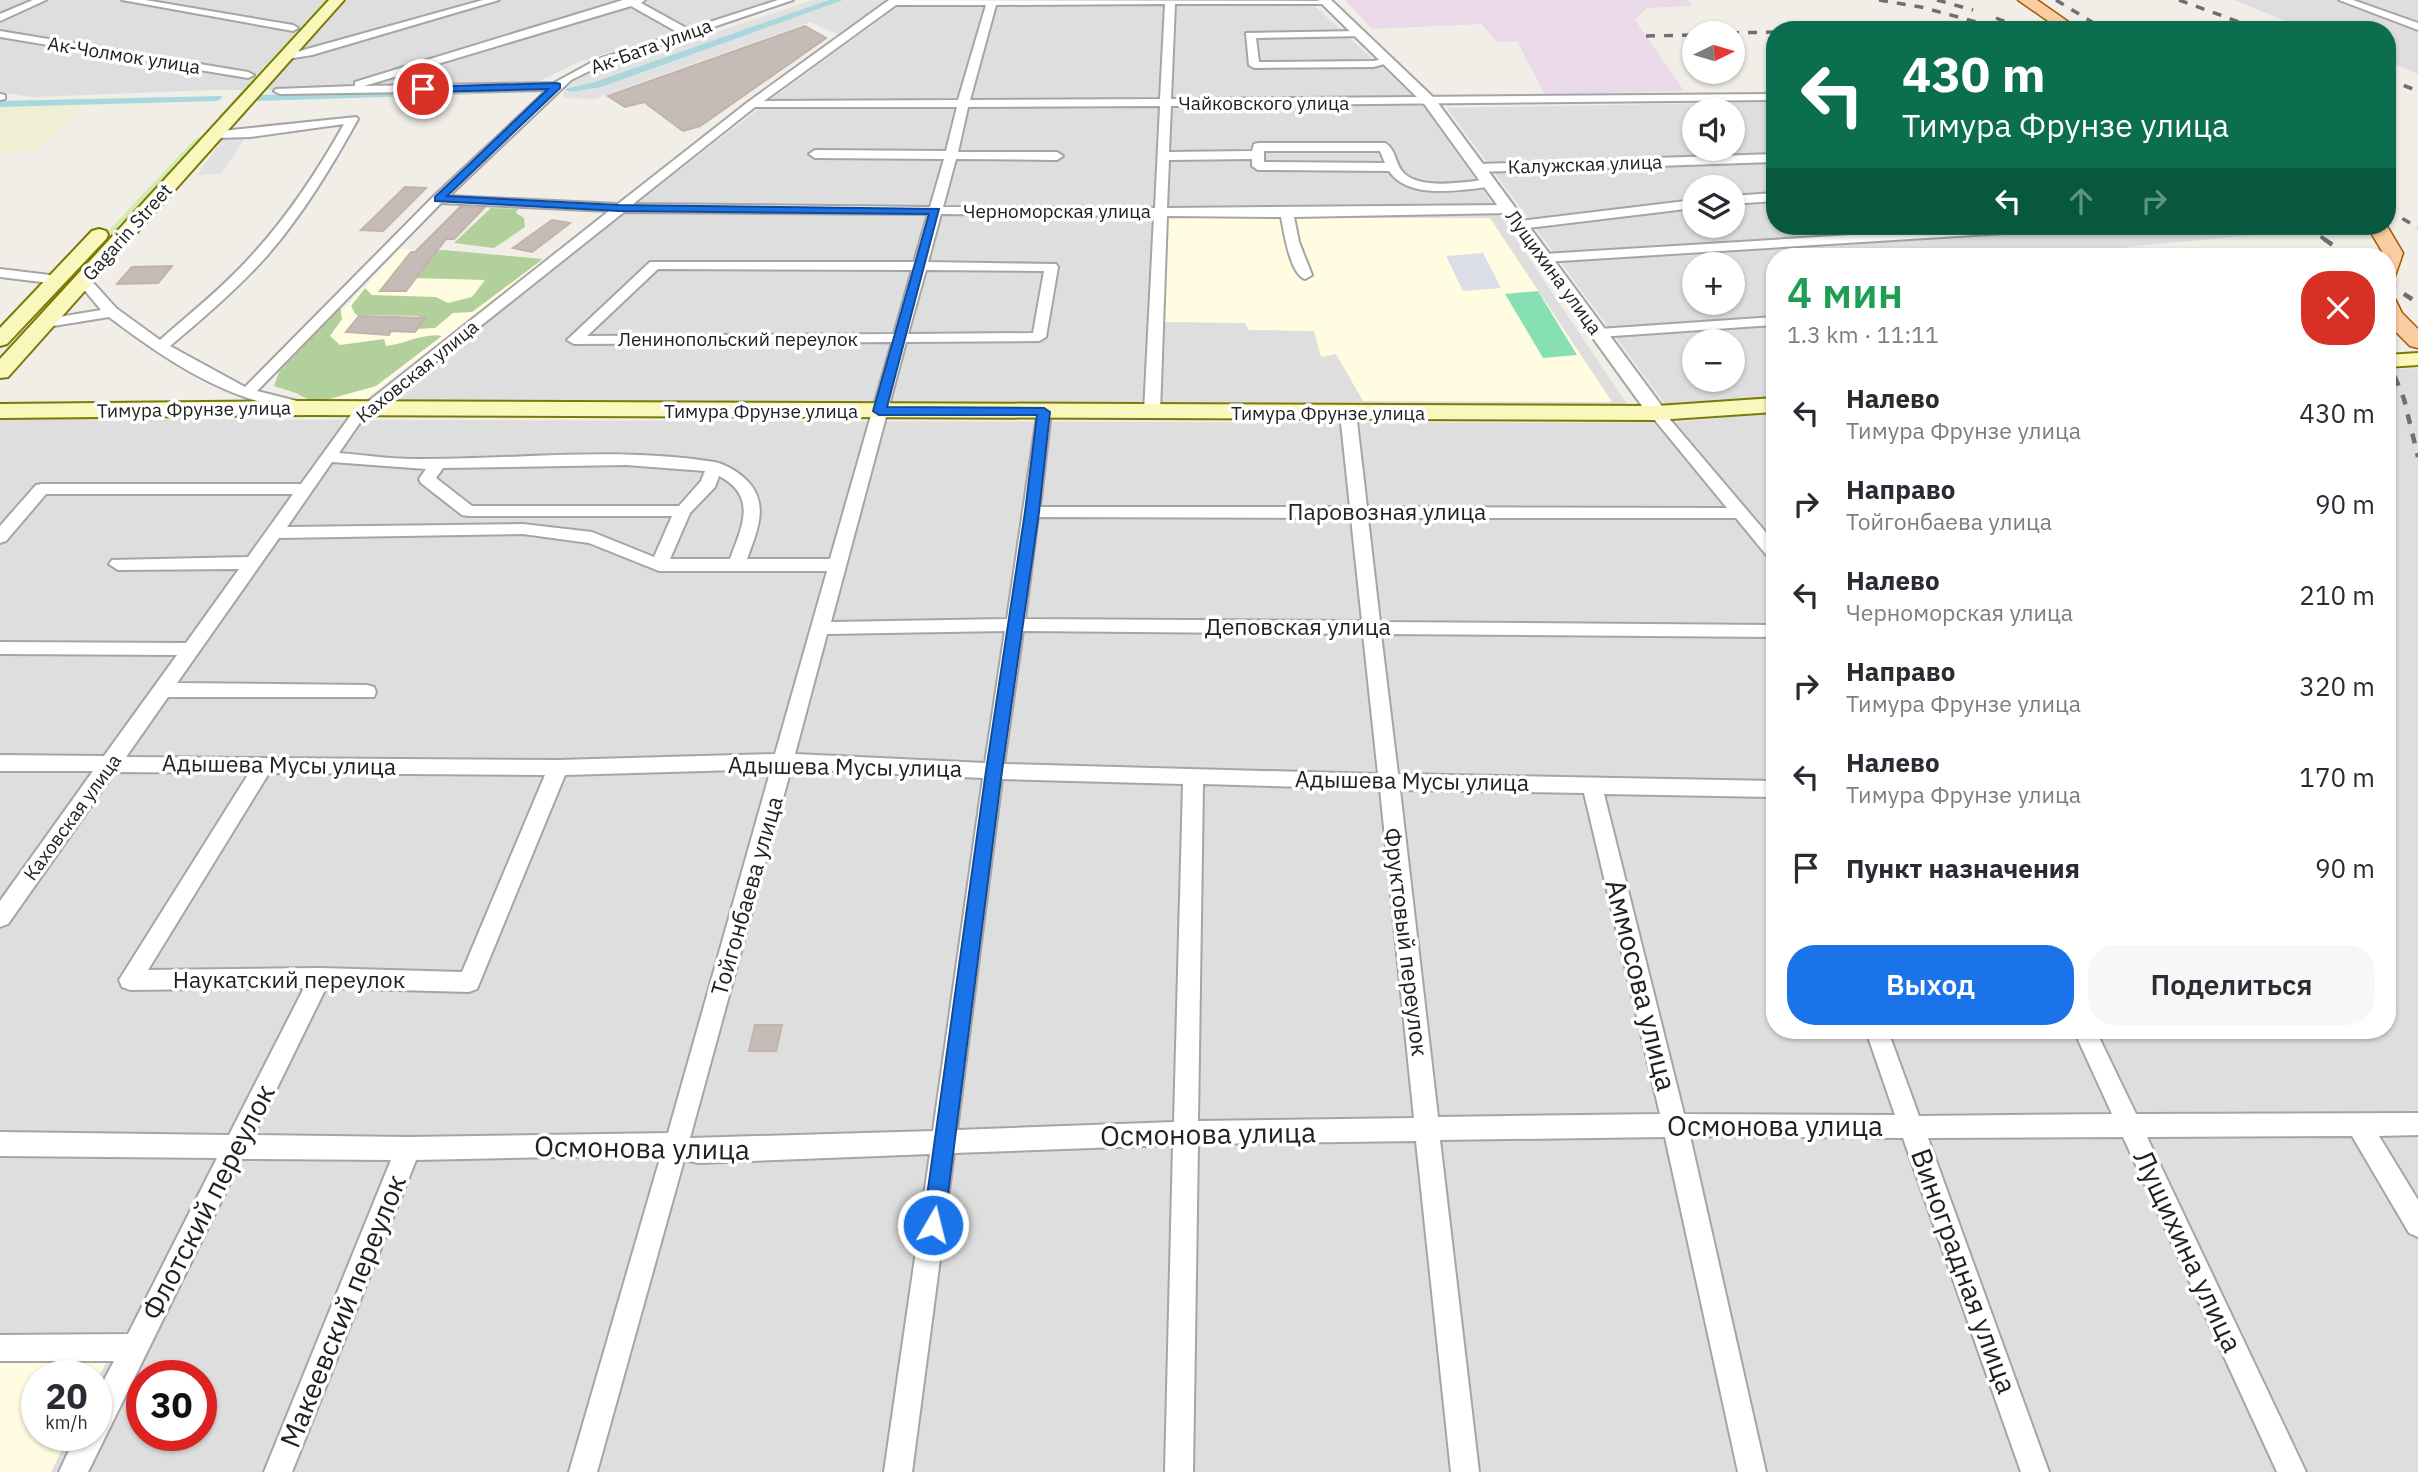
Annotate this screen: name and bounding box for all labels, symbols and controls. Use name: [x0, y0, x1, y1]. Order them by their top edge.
street label: Ак-Бата улица: [587, 13, 715, 79]
north arrow: [1682, 21, 1745, 84]
map controls: [1682, 21, 1745, 392]
street label: Ак-Чолмок улица: [46, 31, 202, 79]
text: 430 m: [1902, 42, 2046, 105]
icon: left: [1787, 49, 1878, 140]
pin: [393, 59, 453, 119]
icon: arrive: [404, 70, 442, 108]
street label: Чайковского улица: [1179, 91, 1349, 115]
button: sound: [1682, 98, 1745, 161]
text: Тимура Фрунзе улица: [1902, 104, 2229, 146]
street label: Калужская улица: [1507, 149, 1663, 179]
button: layers: [1682, 175, 1745, 238]
street label: Gagarin Street: [77, 178, 177, 286]
icon: left: [1989, 182, 2027, 220]
icon: ahead: [2062, 182, 2100, 220]
icon: right: [2135, 182, 2173, 220]
street label: Черноморская улица: [963, 199, 1151, 223]
street label: Лущихина улица: [1501, 205, 1607, 339]
button: +: [1682, 252, 1745, 315]
text: 4 мин: [1787, 265, 1903, 320]
button: close: [2301, 271, 2375, 345]
street label: Каховская улица: [351, 314, 483, 428]
text: 1.3 km · 11:11: [1787, 319, 1939, 349]
street label: Ленинопольский переулок: [618, 327, 858, 351]
button: −: [1682, 329, 1745, 392]
text: Налево: [1846, 381, 1940, 415]
icon: left: [1787, 394, 1825, 432]
street label: Тимура Фрунзе улица: [97, 395, 291, 423]
text: 430 m: [2299, 396, 2375, 430]
street label: Тимура Фрунзе улица: [664, 399, 858, 423]
street label: Тимура Фрунзе улица: [1231, 401, 1425, 425]
text: Тимура Фрунзе улица: [1846, 415, 2081, 445]
text: Направо: [1846, 472, 1955, 506]
icon: right: [1787, 485, 1825, 523]
text: 90 m: [2315, 487, 2375, 521]
street label: Паровозная улица: [1288, 496, 1486, 526]
text: Тойгонбаева улица: [1846, 506, 2052, 536]
text: Налево: [1846, 563, 1940, 597]
icon: left: [1787, 576, 1825, 614]
text: 210 m: [2299, 578, 2375, 612]
text: Черноморская улица: [1846, 597, 2073, 627]
street label: Деповская улица: [1205, 611, 1391, 641]
text: Направо: [1846, 654, 1955, 688]
icon: right: [1787, 667, 1825, 705]
text: 320 m: [2299, 669, 2375, 703]
text: Тимура Фрунзе улица: [1846, 688, 2081, 718]
text: Налево: [1846, 745, 1940, 779]
street label: Адышева Мусы улица: [162, 747, 396, 781]
street label: Каховская улица: [18, 749, 126, 885]
street label: Адышева Мусы улица: [728, 749, 962, 783]
icon: left: [1787, 758, 1825, 796]
text: 170 m: [2299, 760, 2375, 794]
street label: Адышева Мусы улица: [1295, 763, 1529, 797]
text: Тимура Фрунзе улица: [1846, 779, 2081, 809]
street label: Тойгонбаева улица: [703, 793, 789, 999]
street label: Фруктовый переулок: [1378, 826, 1436, 1058]
icon: arrive: [1787, 849, 1825, 887]
text: Пункт назначения: [1846, 851, 2080, 885]
text: 90 m: [2315, 851, 2375, 885]
street label: Аммосова улица: [1597, 875, 1686, 1095]
button: Выход: [1787, 945, 2074, 1025]
button: Поделиться: [2088, 945, 2375, 1025]
street label: Наукатский переулок: [173, 964, 405, 994]
street label: Флотский переулок: [132, 1078, 283, 1326]
street label: Осмонова улица: [1667, 1107, 1883, 1144]
street label: Осмонова улица: [1100, 1113, 1316, 1154]
street label: Осмонова улица: [534, 1127, 750, 1168]
street label: Виноградная улица: [1903, 1143, 2026, 1399]
street label: Лущихина улица: [2125, 1144, 2252, 1358]
street label: Макеевский переулок: [271, 1169, 414, 1453]
position arrow: [896, 1188, 970, 1262]
speed limit sign: 30: [126, 1360, 217, 1451]
text: 20: [45, 1373, 88, 1419]
text: km/h: [45, 1411, 88, 1434]

